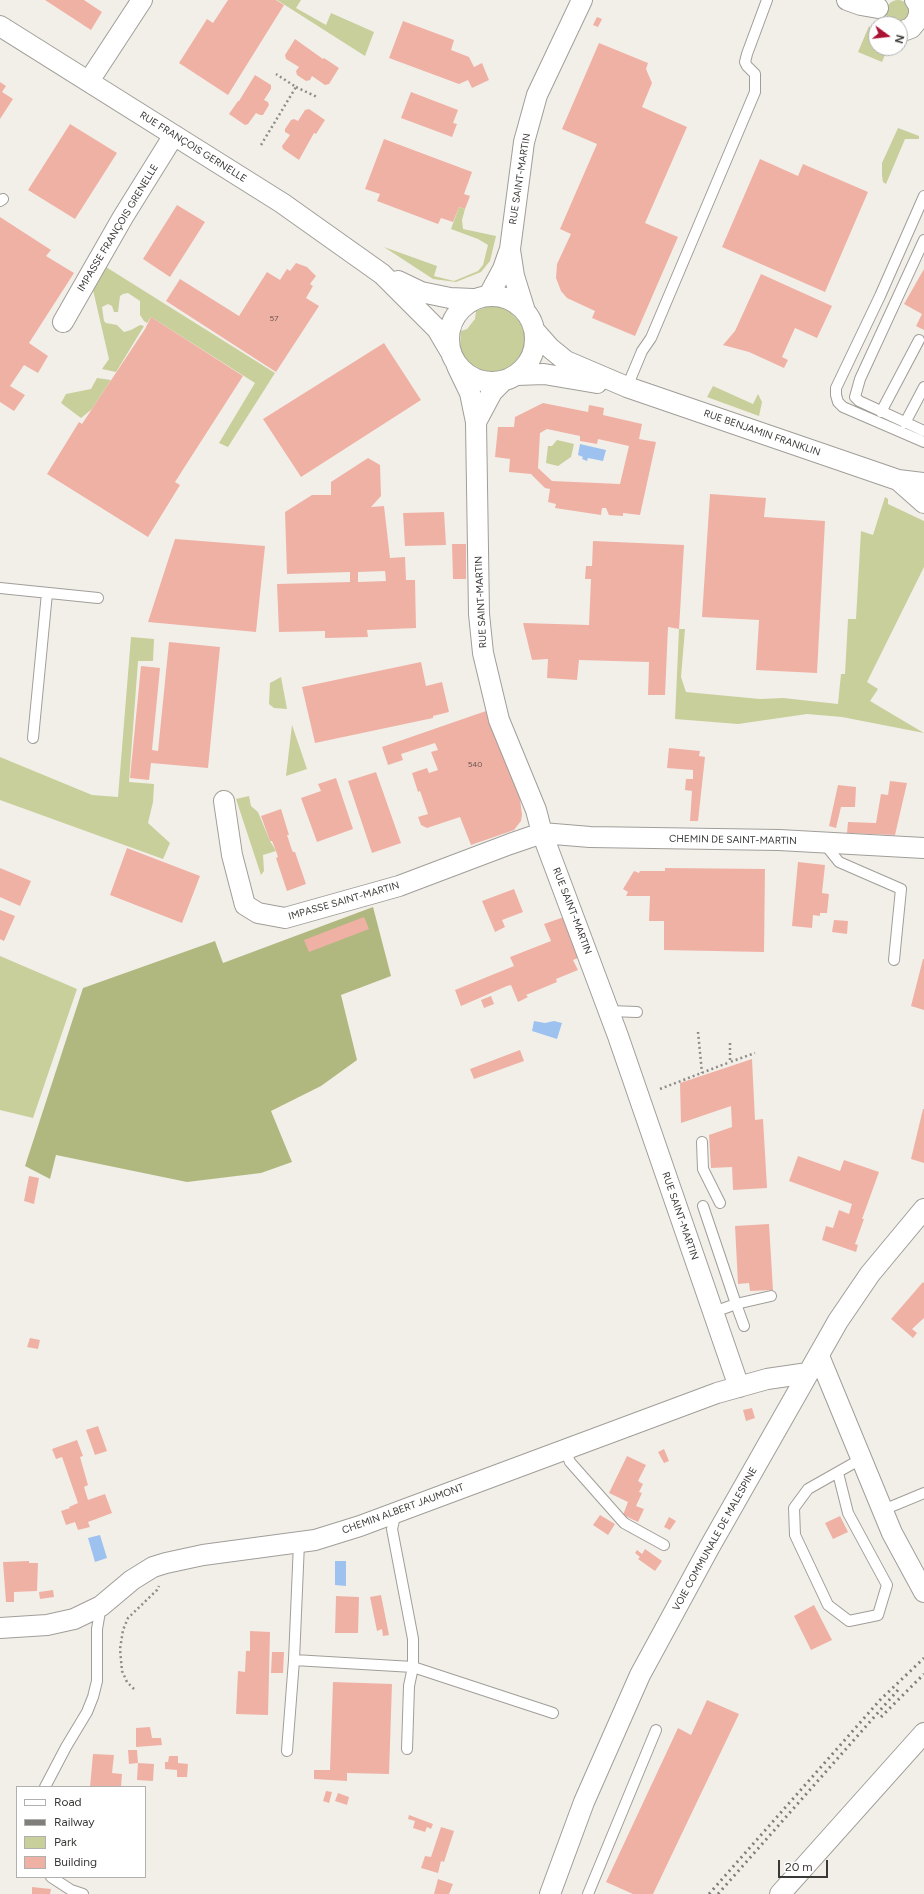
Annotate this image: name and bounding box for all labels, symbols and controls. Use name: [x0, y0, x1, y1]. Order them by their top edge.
north arrow: [868, 16, 908, 56]
text: N: [892, 33, 906, 45]
street label: RUE FRANÇOIS GERNELLE: [137, 109, 249, 185]
street label: RUE SAINT-MARTIN: [507, 133, 533, 225]
street label: IMPASSE FRANÇOIS GRENELLE: [75, 162, 161, 294]
house number: 57: [270, 314, 278, 324]
street label: RUE BENJAMIN FRANKLIN: [702, 407, 822, 459]
street label: RUE SAINT-MARTIN: [473, 556, 489, 648]
house number: 540: [468, 760, 482, 770]
street label: CHEMIN DE SAINT-MARTIN: [669, 833, 797, 847]
street label: RUE SAINT-MARTIN: [550, 866, 594, 956]
street label: IMPASSE SAINT-MARTIN: [287, 879, 401, 923]
street label: RUE SAINT-MARTIN: [659, 1170, 701, 1262]
street label: VOIE COMMUNALE DE MALESPINE: [670, 1465, 760, 1613]
street label: CHEMIN ALBERT JAUMONT: [340, 1481, 466, 1537]
legend: [16, 1786, 146, 1878]
text: Road: [54, 1795, 82, 1809]
text: Railway: [54, 1815, 95, 1829]
text: Park: [54, 1835, 77, 1849]
scale bar: [780, 1852, 830, 1878]
text: Building: [54, 1855, 97, 1869]
text: 20 m: [785, 1860, 813, 1874]

